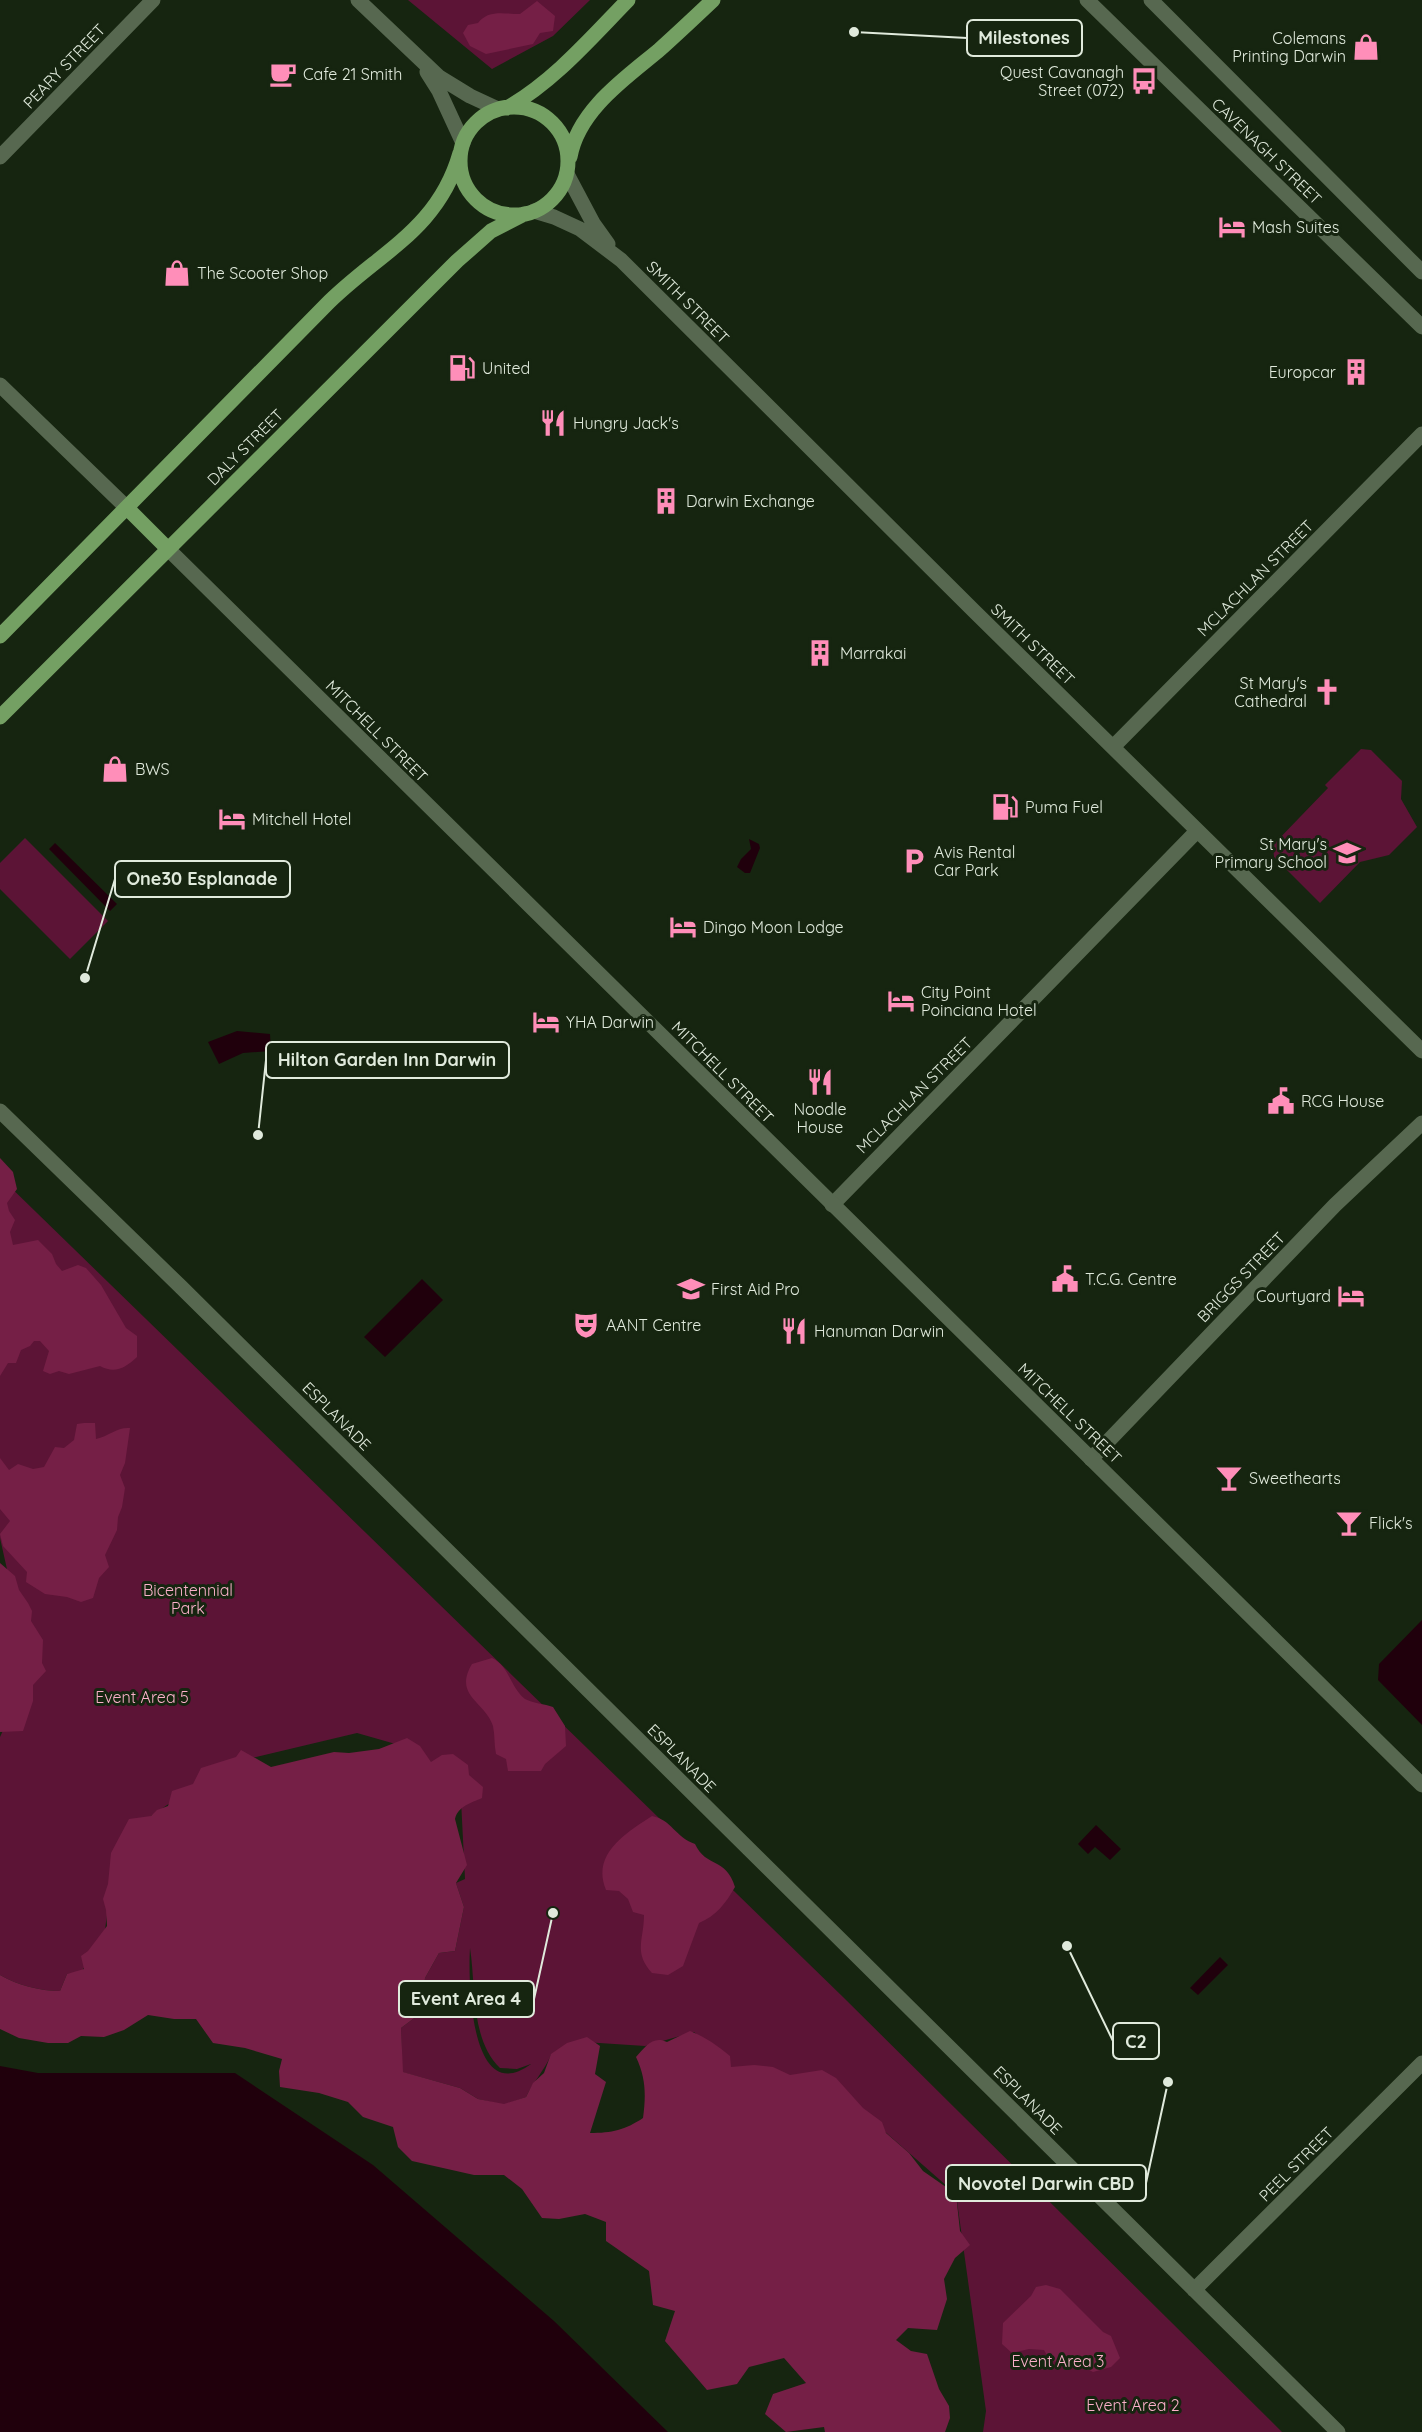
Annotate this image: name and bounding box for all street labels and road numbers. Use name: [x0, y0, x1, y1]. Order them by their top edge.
street label: PEARY STREET: [19, 19, 110, 112]
street label: CAVENAGH STREET: [1208, 93, 1326, 209]
street label: SMITH STREET: [642, 256, 734, 348]
street label: DALY STREET: [203, 404, 288, 489]
street label: MCLACHLAN STREET: [1193, 515, 1318, 640]
street label: SMITH STREET: [987, 599, 1079, 689]
street label: MITCHELL STREET: [322, 676, 432, 786]
street label: MITCHELL STREET: [668, 1017, 778, 1127]
street label: MCLACHLAN STREET: [852, 1032, 977, 1157]
street label: BRIGGS STREET: [1193, 1227, 1289, 1326]
street label: MITCHELL STREET: [1014, 1358, 1126, 1468]
street label: ESPLANADE: [298, 1377, 376, 1455]
street label: ESPLANADE: [643, 1719, 721, 1797]
street label: ESPLANADE: [989, 2061, 1067, 2139]
street label: PEEL STREET: [1254, 2122, 1338, 2206]

